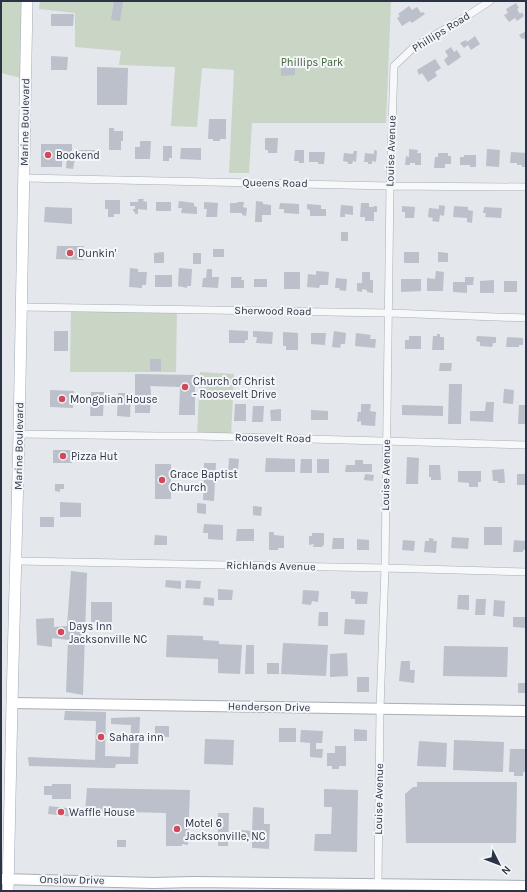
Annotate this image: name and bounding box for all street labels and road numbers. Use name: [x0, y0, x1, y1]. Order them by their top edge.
street label: Phillips Road: [410, 9, 472, 55]
street label: Marine Boulevard: [18, 78, 32, 166]
street label: Louise Avenue: [383, 115, 399, 187]
street label: Queens Road: [242, 176, 308, 190]
street label: Sherwood Road: [234, 304, 312, 318]
street label: Marine Boulevard: [12, 402, 26, 490]
street label: Roosevelt Road: [235, 431, 311, 445]
street label: Louise Avenue: [379, 439, 393, 511]
street label: Richlands Avenue: [226, 559, 316, 573]
street label: Henderson Drive: [228, 700, 311, 714]
street label: Louise Avenue: [372, 763, 386, 835]
street label: Onslow Drive: [39, 873, 105, 887]

